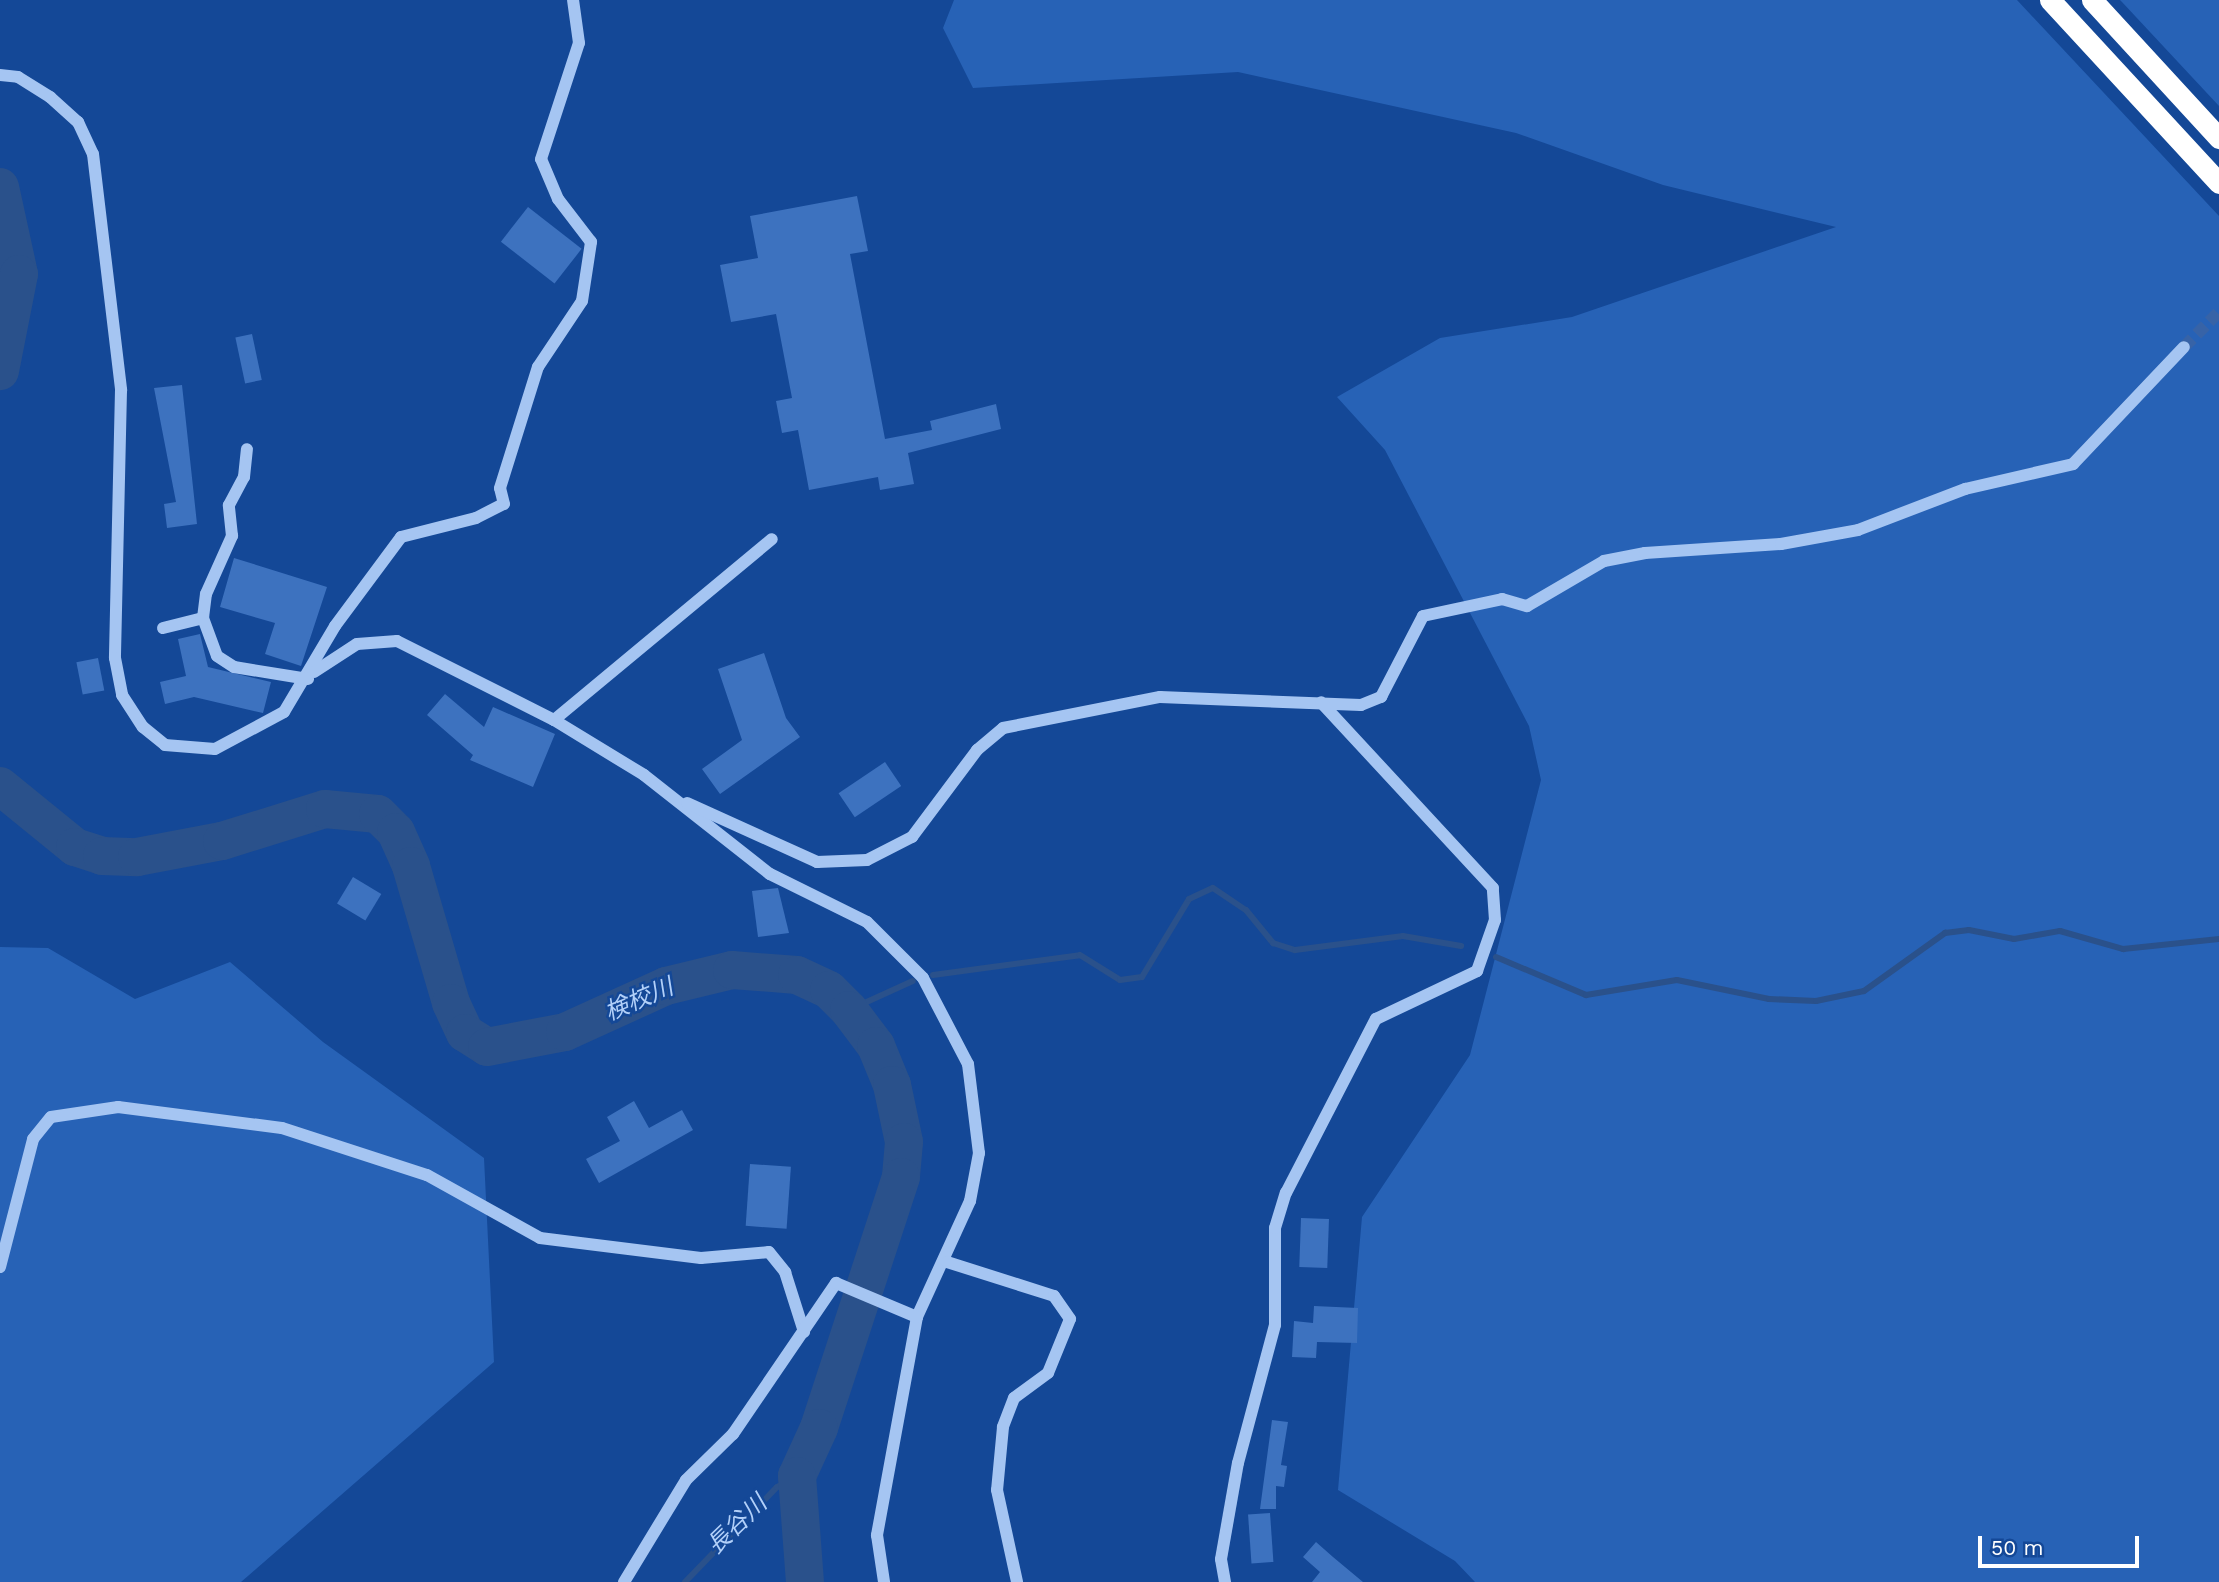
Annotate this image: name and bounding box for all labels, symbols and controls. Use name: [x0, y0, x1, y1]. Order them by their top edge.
water label: 検校川: [600, 973, 678, 1027]
water label: 長谷川: [701, 1490, 773, 1560]
scale bar: [1981, 1522, 2142, 1566]
text: 50 m: [1991, 1535, 2043, 1560]

